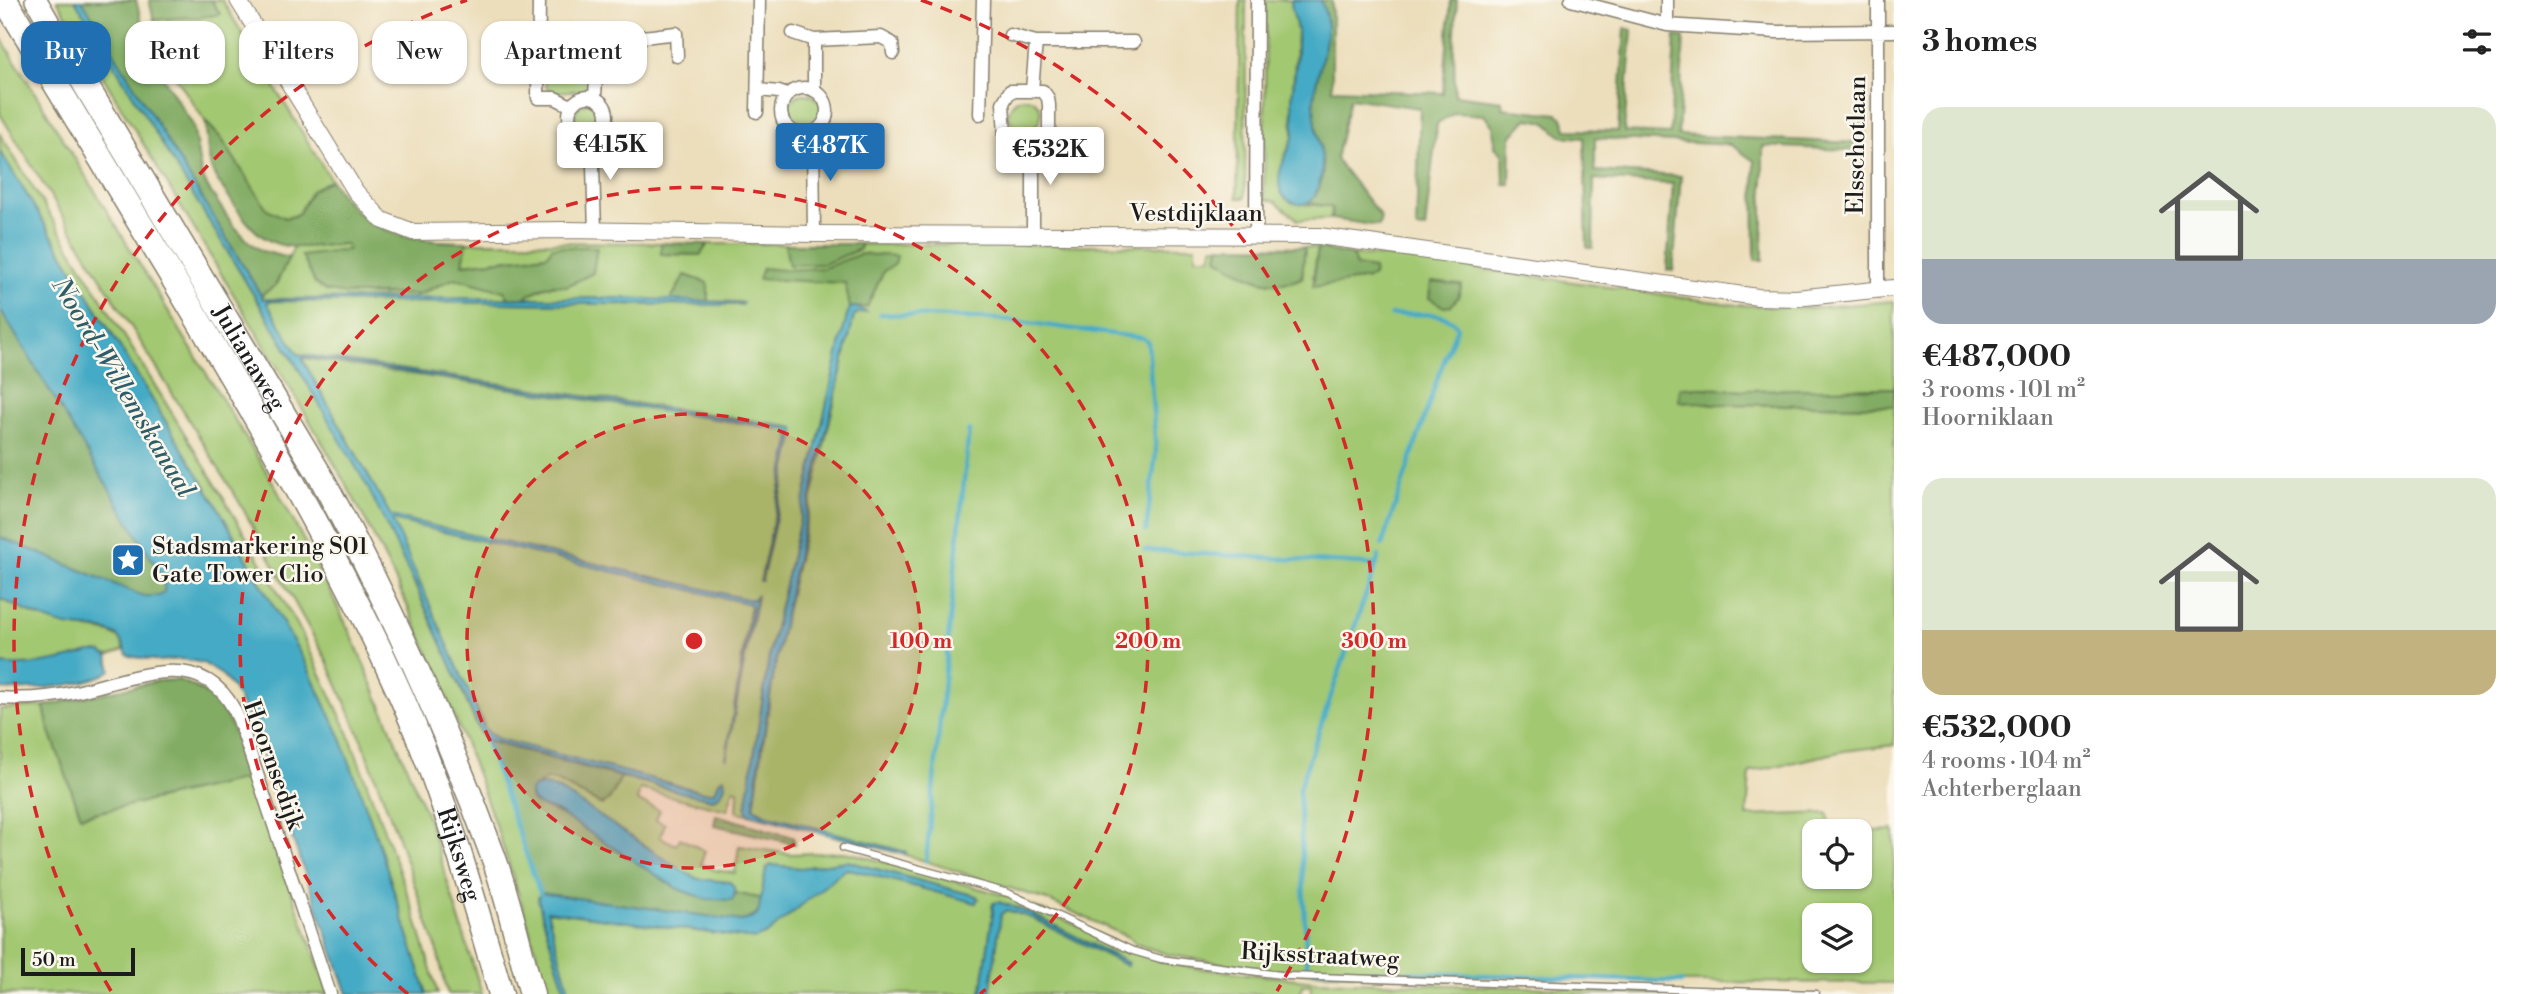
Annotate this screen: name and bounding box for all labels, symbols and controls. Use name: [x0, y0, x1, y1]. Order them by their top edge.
chip: Buy: [21, 21, 111, 84]
chip: Rent: [125, 21, 225, 84]
chip: Filters: [239, 21, 358, 84]
chip: New: [372, 21, 467, 84]
chip: Apartment: [481, 21, 647, 84]
text: 3 homes: [1922, 23, 2037, 61]
icon: filters: [2458, 23, 2496, 61]
street label: Elsschotlaan: [1841, 75, 1873, 215]
pin: €415K: [561, 122, 659, 182]
pin: €487K: [781, 124, 879, 183]
pin: €532K: [1001, 128, 1099, 187]
text: €415K: [573, 131, 647, 159]
text: €487K: [792, 132, 868, 160]
text: €532K: [1012, 136, 1088, 164]
icon: home: [2146, 153, 2272, 279]
street label: Vestdijklaan: [1128, 199, 1263, 229]
water label: Noord-Willemskanaal: [44, 271, 202, 504]
street label: Julianaweg: [205, 299, 292, 417]
text: €487,000: [1922, 338, 2071, 376]
text: 3 rooms · 101 m²: [1922, 376, 2085, 404]
text: Hoorniklaan: [1922, 404, 2054, 432]
icon: home: [2146, 524, 2272, 650]
place label: Stadsmarkering S01 Gate Tower Clio: [152, 532, 369, 590]
place icon: Stadsmarkering S01 Gate Tower Clio: [109, 541, 147, 579]
centre of rings: [682, 629, 706, 653]
text: 100 m: [890, 629, 952, 655]
text: 200 m: [1115, 629, 1181, 655]
text: 300 m: [1341, 629, 1407, 655]
street label: Hoornsedijk: [236, 697, 311, 835]
text: €532,000: [1922, 709, 2072, 747]
text: 4 rooms · 104 m²: [1922, 747, 2091, 775]
text: Achterberglaan: [1922, 775, 2082, 803]
street label: Rijksweg: [429, 803, 487, 906]
map controls: [1802, 819, 1872, 973]
button: locate: [1802, 819, 1872, 889]
button: layers: [1802, 903, 1872, 973]
street label: Rijksstraatweg: [1240, 937, 1401, 975]
scale bar: [21, 945, 135, 977]
text: 50 m: [32, 948, 76, 972]

